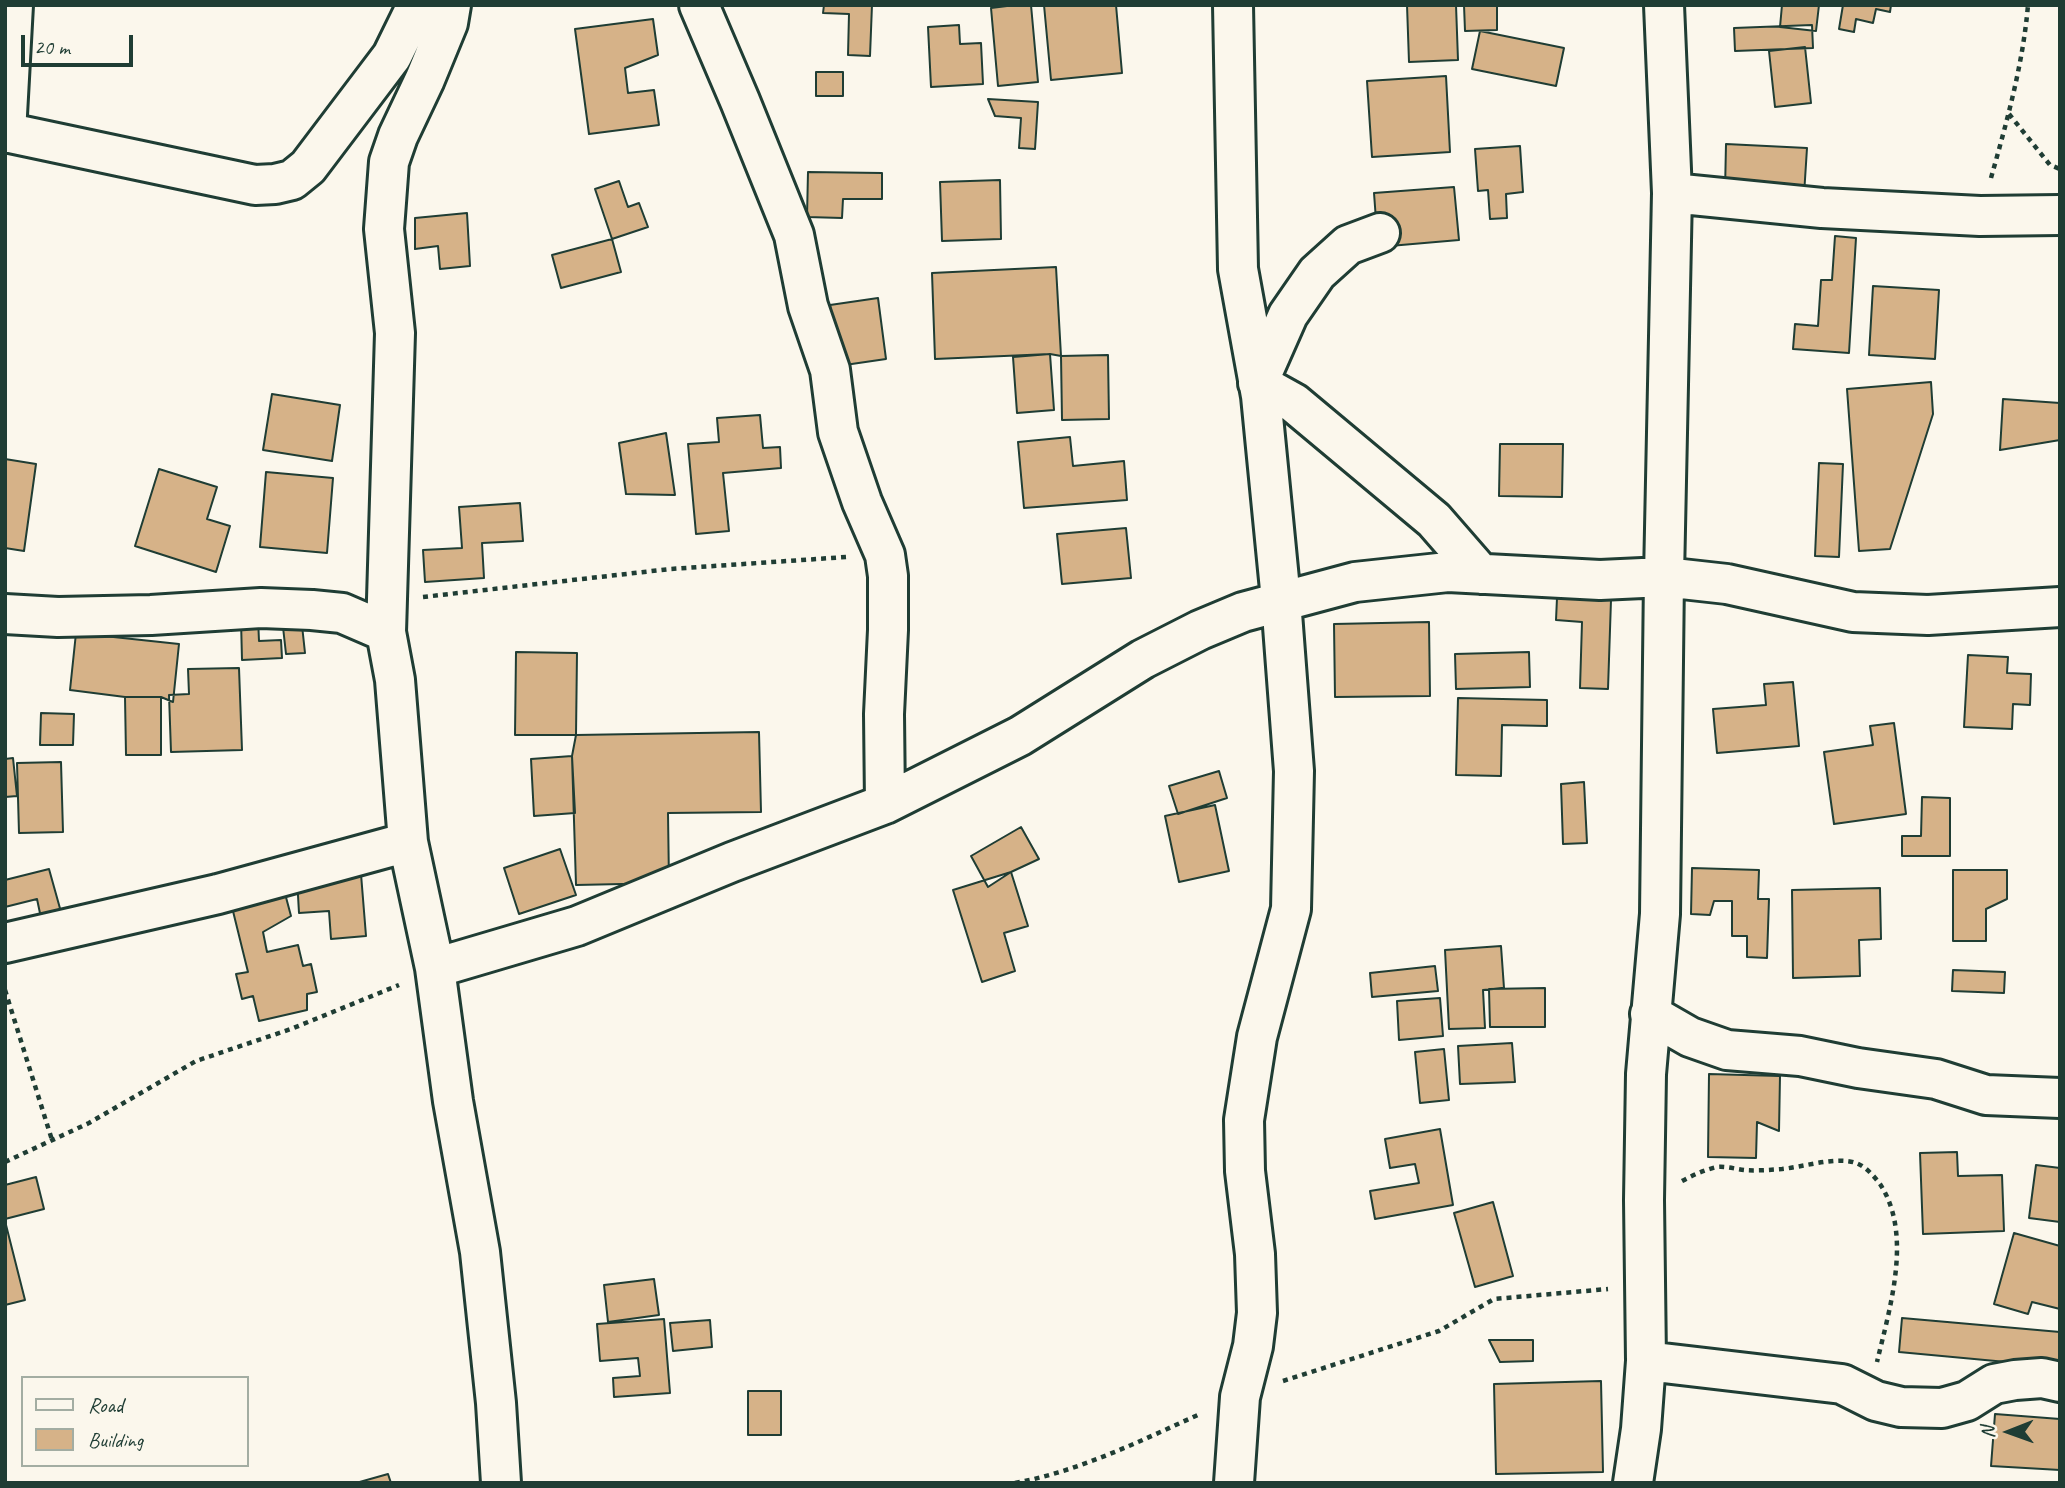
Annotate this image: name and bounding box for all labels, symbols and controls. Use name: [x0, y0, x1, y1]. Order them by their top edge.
scale bar: [24, 21, 136, 65]
text: 20 m: [34, 34, 70, 60]
legend: [21, 1376, 248, 1467]
text: Road: [88, 1392, 123, 1418]
north arrow: [1974, 1397, 2044, 1467]
text: N: [1976, 1426, 2000, 1438]
text: Building: [88, 1427, 143, 1453]

